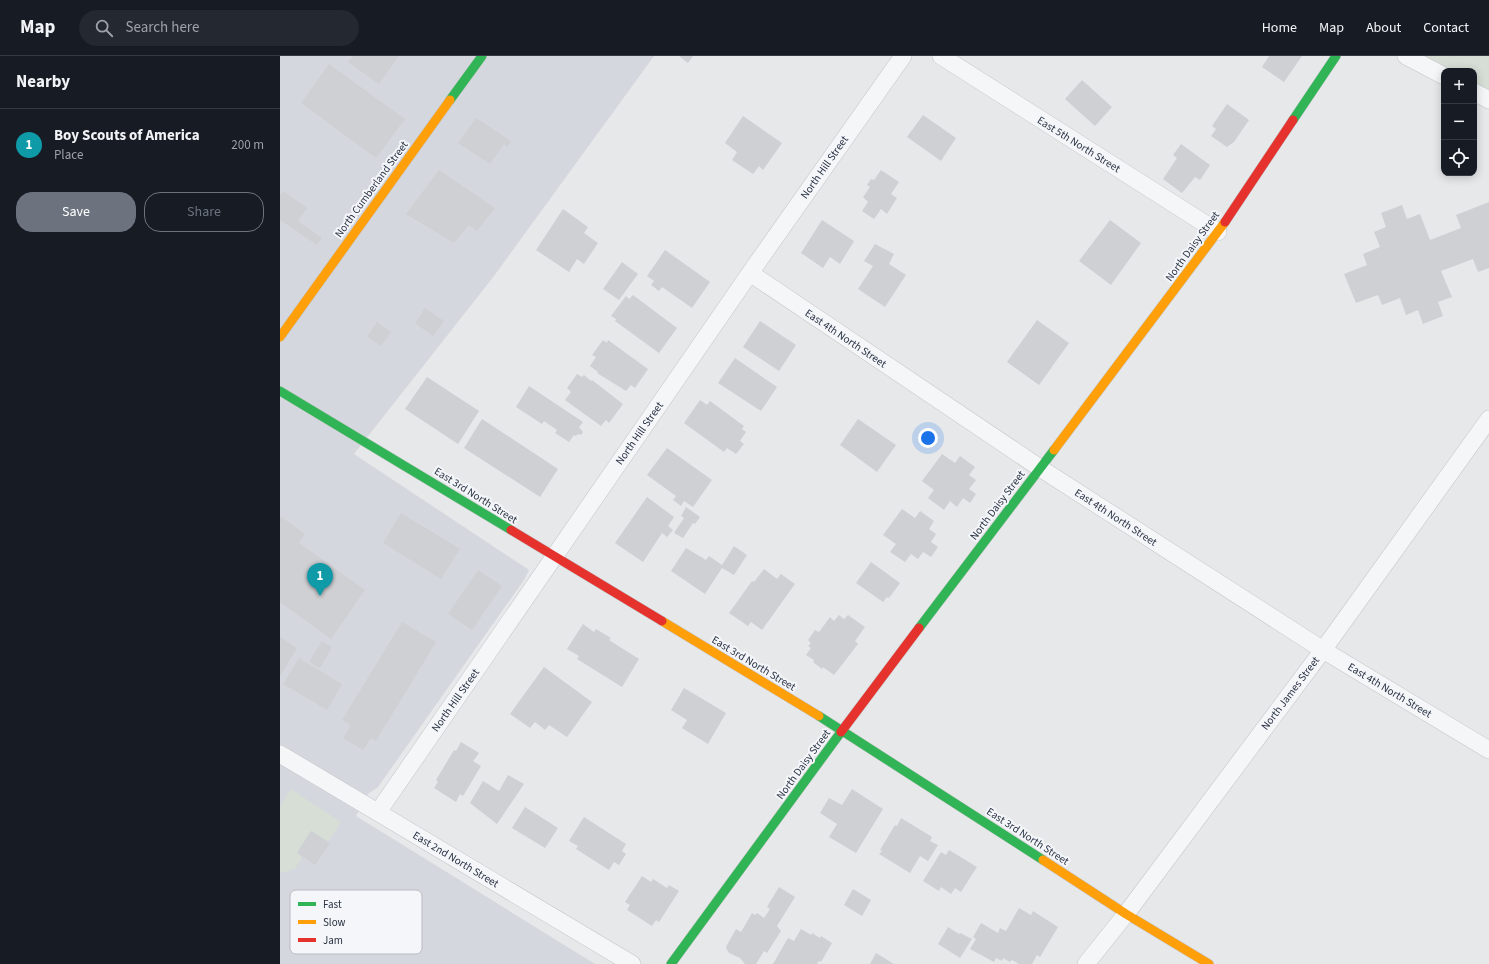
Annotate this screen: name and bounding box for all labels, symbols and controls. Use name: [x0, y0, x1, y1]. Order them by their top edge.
search box: [79, 10, 359, 46]
text: Map: [20, 14, 55, 41]
icon: search: [93, 17, 115, 39]
text: Search here: [125, 17, 199, 38]
text: Home: [1262, 18, 1297, 38]
text: Map: [1319, 18, 1344, 38]
text: About: [1366, 18, 1401, 38]
text: Contact: [1423, 18, 1469, 38]
map controls: [1441, 68, 1477, 176]
button: +: [1441, 68, 1477, 104]
text: Nearby: [16, 70, 70, 94]
button: −: [1441, 104, 1477, 140]
street label: East 5th North Street: [1034, 113, 1123, 176]
text: Boy Scouts of America: [54, 125, 200, 146]
street label: North Hill Street: [797, 132, 852, 202]
text: 1: [26, 136, 32, 154]
text: 200 m: [231, 136, 264, 154]
street label: North Cumberland Street: [331, 138, 412, 240]
button: locate: [1441, 140, 1477, 176]
text: Place: [54, 146, 83, 164]
button: Save: [16, 192, 136, 232]
button: Share: [144, 192, 264, 232]
street label: North Daisy Street: [1162, 208, 1223, 284]
street label: East 4th North Street: [802, 306, 890, 371]
street label: North Hill Street: [612, 398, 667, 468]
your location: [918, 428, 938, 448]
street label: East 3rd North Street: [431, 464, 520, 527]
street label: North Daisy Street: [966, 467, 1029, 543]
street label: East 4th North Street: [1072, 485, 1160, 550]
pin: 1: [307, 563, 333, 596]
street label: East 3rd North Street: [709, 632, 799, 695]
street label: North James Street: [1258, 653, 1323, 733]
street label: East 4th North Street: [1345, 659, 1435, 722]
street label: North Hill Street: [428, 665, 483, 735]
street label: North Daisy Street: [773, 726, 834, 802]
street label: East 3rd North Street: [984, 804, 1072, 869]
street label: East 2nd North Street: [410, 828, 502, 891]
legend: [290, 890, 422, 954]
text: Fast: [323, 897, 342, 912]
text: Slow: [323, 915, 346, 930]
text: Jam: [323, 933, 343, 948]

